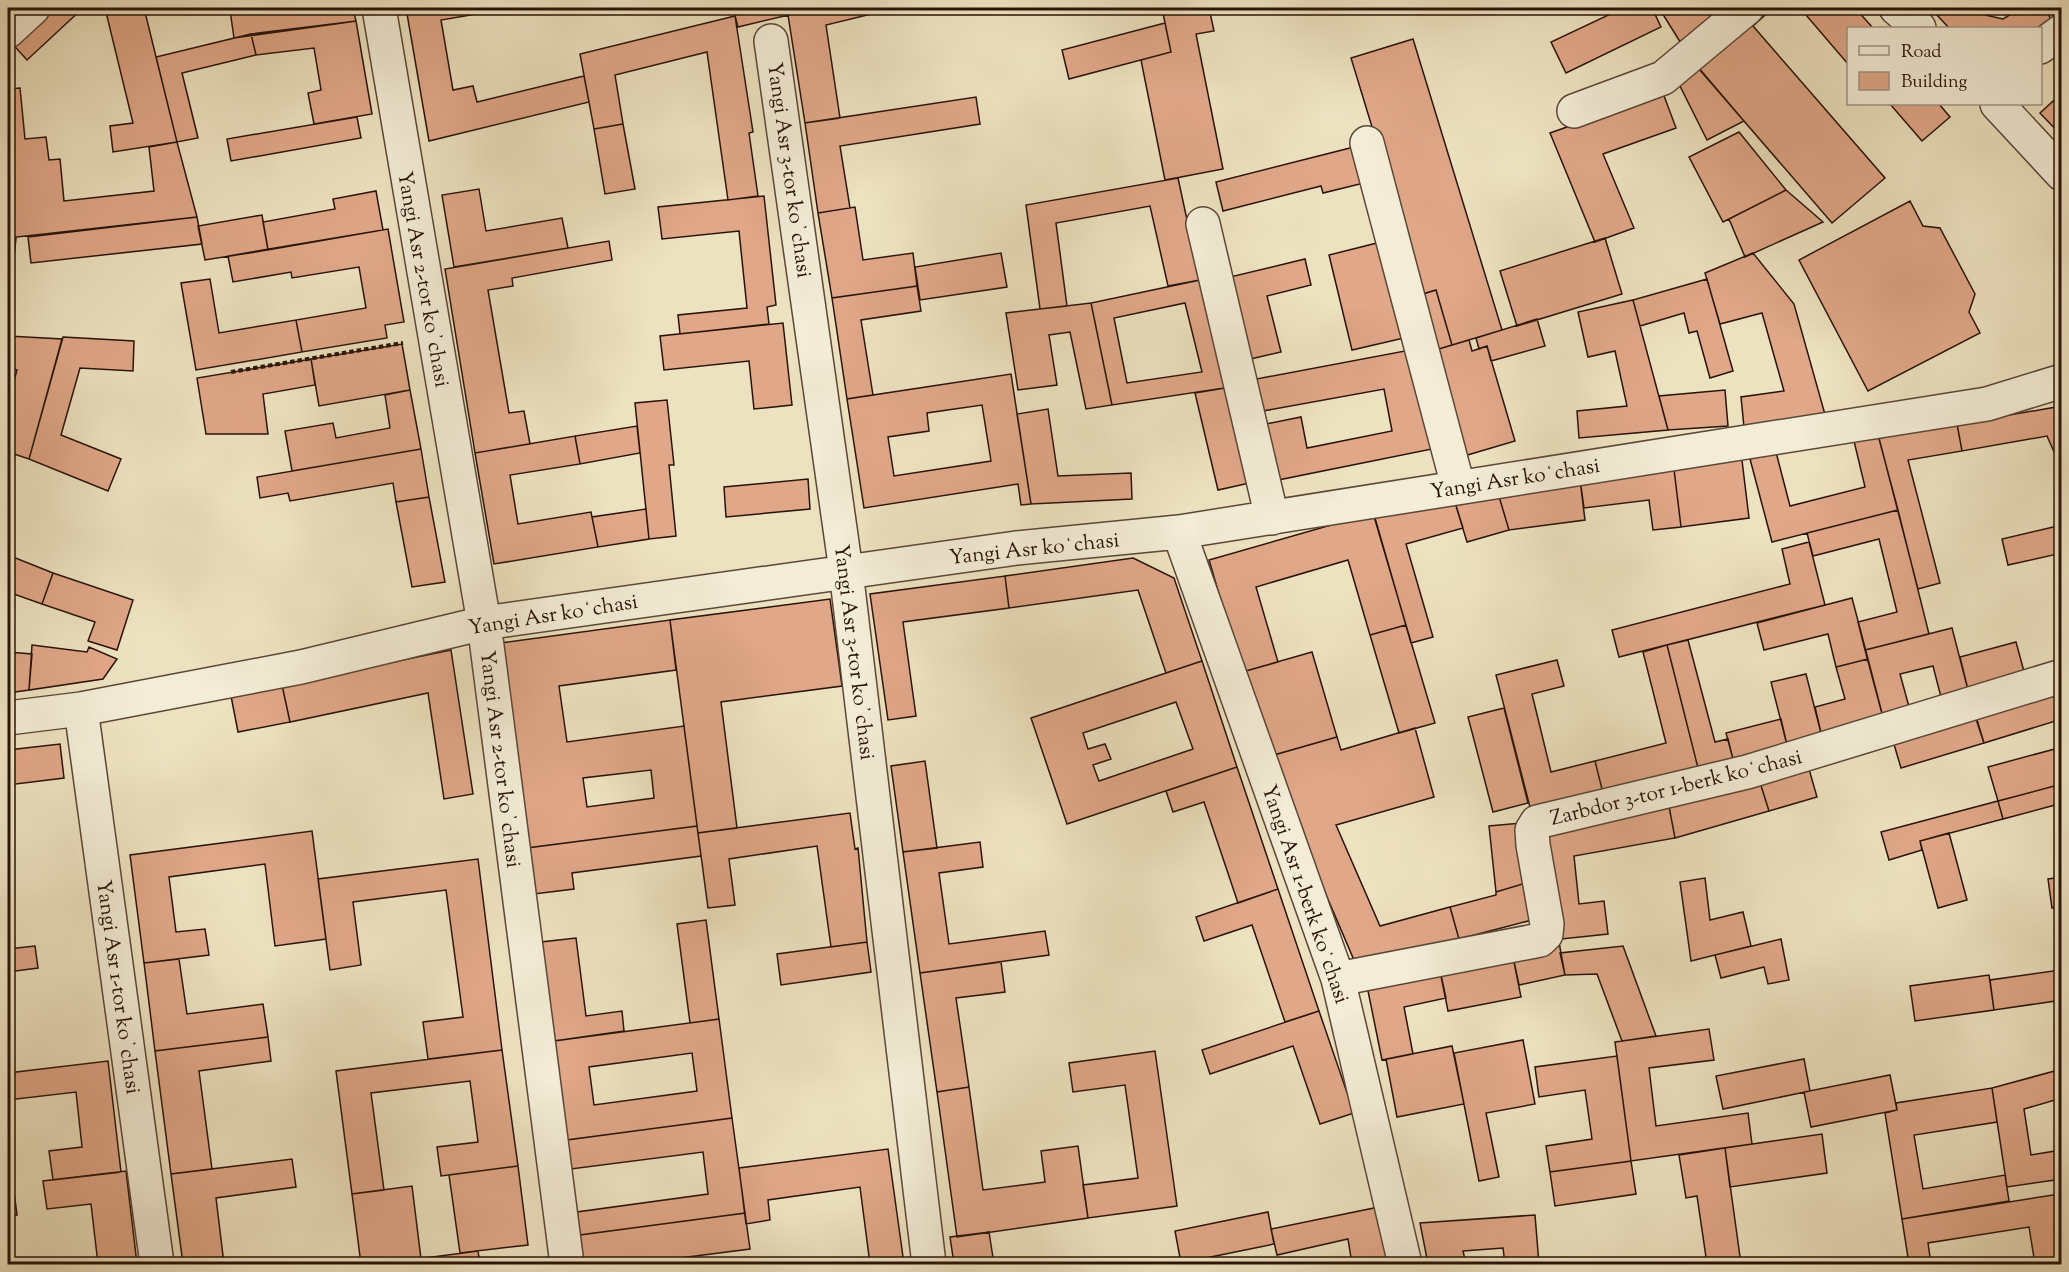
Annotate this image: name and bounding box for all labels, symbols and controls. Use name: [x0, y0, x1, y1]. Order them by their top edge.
legend: [1847, 27, 2042, 105]
text: Road: [1901, 40, 1941, 66]
street label: Yangi Asr 3-tor koʼchasi: [758, 61, 818, 280]
text: Building: [1901, 70, 1967, 96]
street label: Yangi Asr 2-tor koʼchasi: [388, 169, 456, 390]
street label: Yangi Asr koʻchasi: [1428, 452, 1602, 508]
street label: Yangi Asr koʻchasi: [948, 526, 1121, 574]
street label: Yangi Asr 3-tor koʼchasi: [825, 542, 881, 762]
street label: Yangi Asr koʻchasi: [466, 588, 640, 644]
street label: Yangi Asr 2-tor koʼchasi: [471, 649, 527, 870]
street label: Zarbdor 3-tor 1-berk koʻchasi: [1547, 743, 1805, 835]
street label: Yangi Asr 1-berk koʻchasi: [1252, 781, 1356, 1008]
street label: Yangi Asr 1-tor koʼchasi: [87, 878, 147, 1096]

